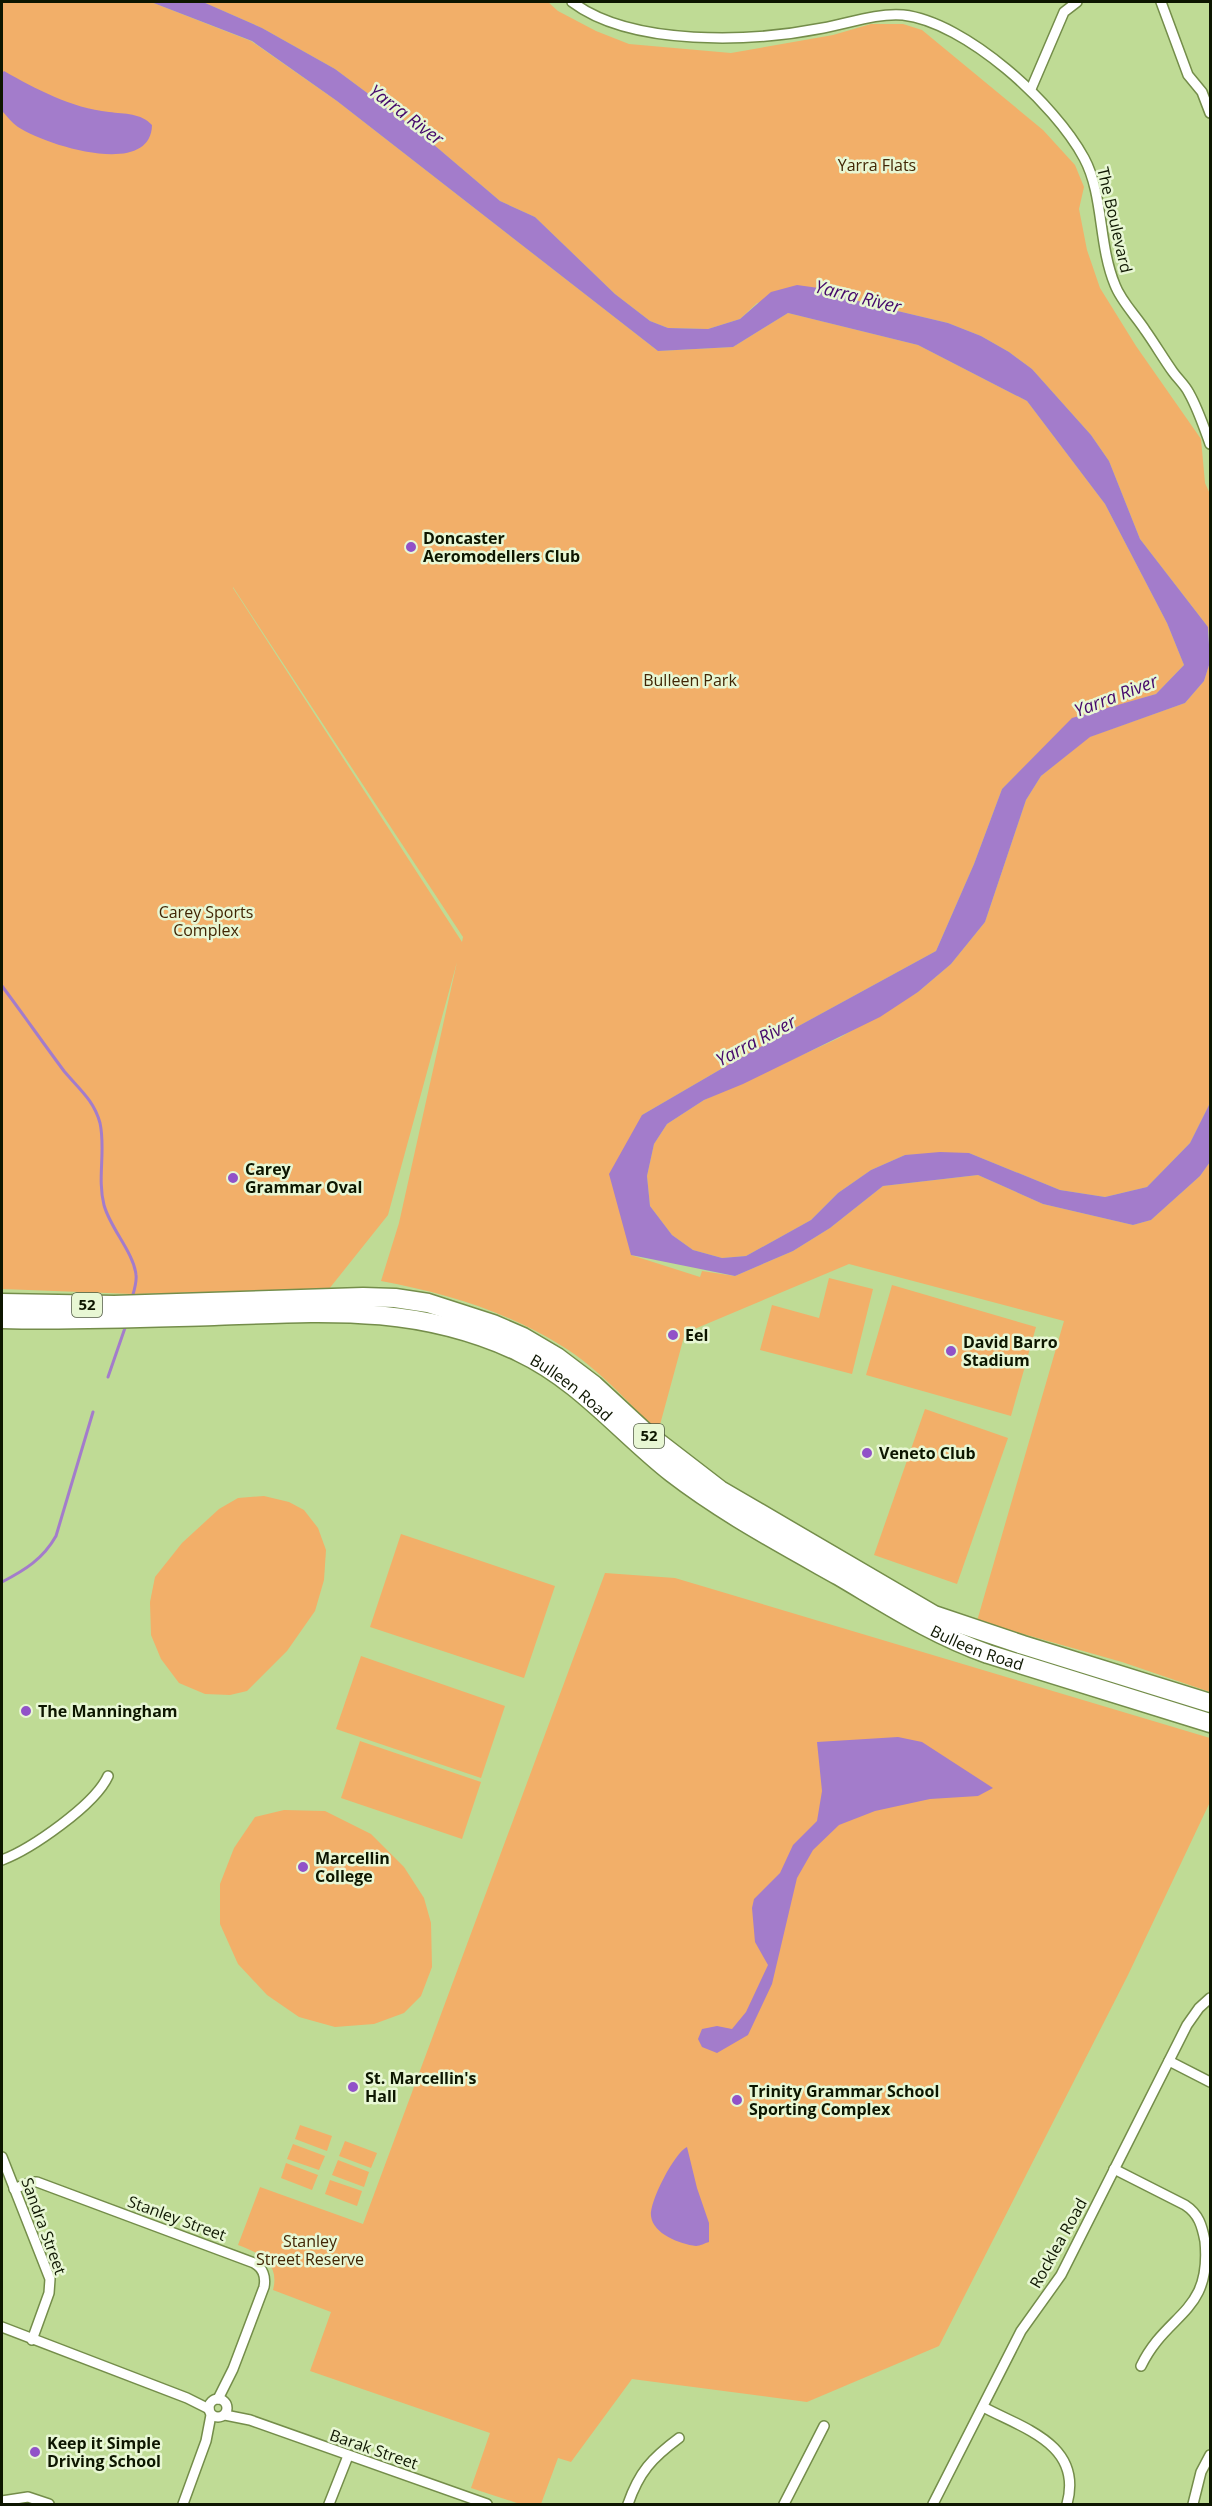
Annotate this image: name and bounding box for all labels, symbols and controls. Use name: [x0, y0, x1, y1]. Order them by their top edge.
water label: Yarra River: [364, 78, 449, 151]
park label: Yarra Flats: [838, 154, 916, 176]
street label: The Boulevard: [1092, 165, 1138, 275]
water label: Yarra River: [813, 274, 904, 318]
place label: Doncaster Aeromodellers Club: [423, 527, 580, 567]
marker: Doncaster Aeromodellers Club: [404, 540, 418, 554]
water label: Yarra River: [1070, 668, 1162, 722]
park label: Bulleen Park: [643, 669, 737, 691]
park label: Carey Sports Complex: [159, 901, 253, 941]
water label: Yarra River: [711, 1009, 801, 1071]
place label: Carey Grammar Oval: [245, 1158, 362, 1198]
marker: Carey Grammar Oval: [226, 1171, 240, 1185]
road number: 52: [72, 1293, 102, 1317]
place label: Eel: [685, 1324, 708, 1346]
marker: Eel: [666, 1328, 680, 1342]
place label: David Barro Stadium: [963, 1331, 1058, 1371]
marker: David Barro Stadium: [944, 1344, 958, 1358]
street label: Bulleen Road: [526, 1349, 617, 1426]
road number: 52: [634, 1424, 664, 1448]
place label: Veneto Club: [879, 1442, 976, 1464]
marker: Veneto Club: [860, 1446, 874, 1460]
street label: Bulleen Road: [927, 1620, 1027, 1675]
place label: The Manningham: [38, 1700, 178, 1722]
marker: The Manningham: [19, 1704, 33, 1718]
place label: Marcellin College: [315, 1847, 390, 1887]
marker: Marcellin College: [296, 1860, 310, 1874]
place label: St. Marcellin's Hall: [365, 2067, 477, 2107]
marker: St. Marcellin's Hall: [346, 2080, 360, 2094]
place label: Trinity Grammar School Sporting Complex: [749, 2080, 939, 2120]
marker: Trinity Grammar School Sporting Complex: [730, 2093, 744, 2107]
street label: Sandra Street: [16, 2175, 72, 2278]
street label: Stanley Street: [125, 2190, 229, 2246]
street label: Rocklea Road: [1024, 2194, 1092, 2292]
park label: Stanley Street Reserve: [256, 2230, 364, 2270]
street label: Barak Street: [327, 2424, 421, 2474]
place label: Keep it Simple Driving School: [47, 2432, 161, 2472]
marker: Keep it Simple Driving School: [28, 2445, 42, 2459]

